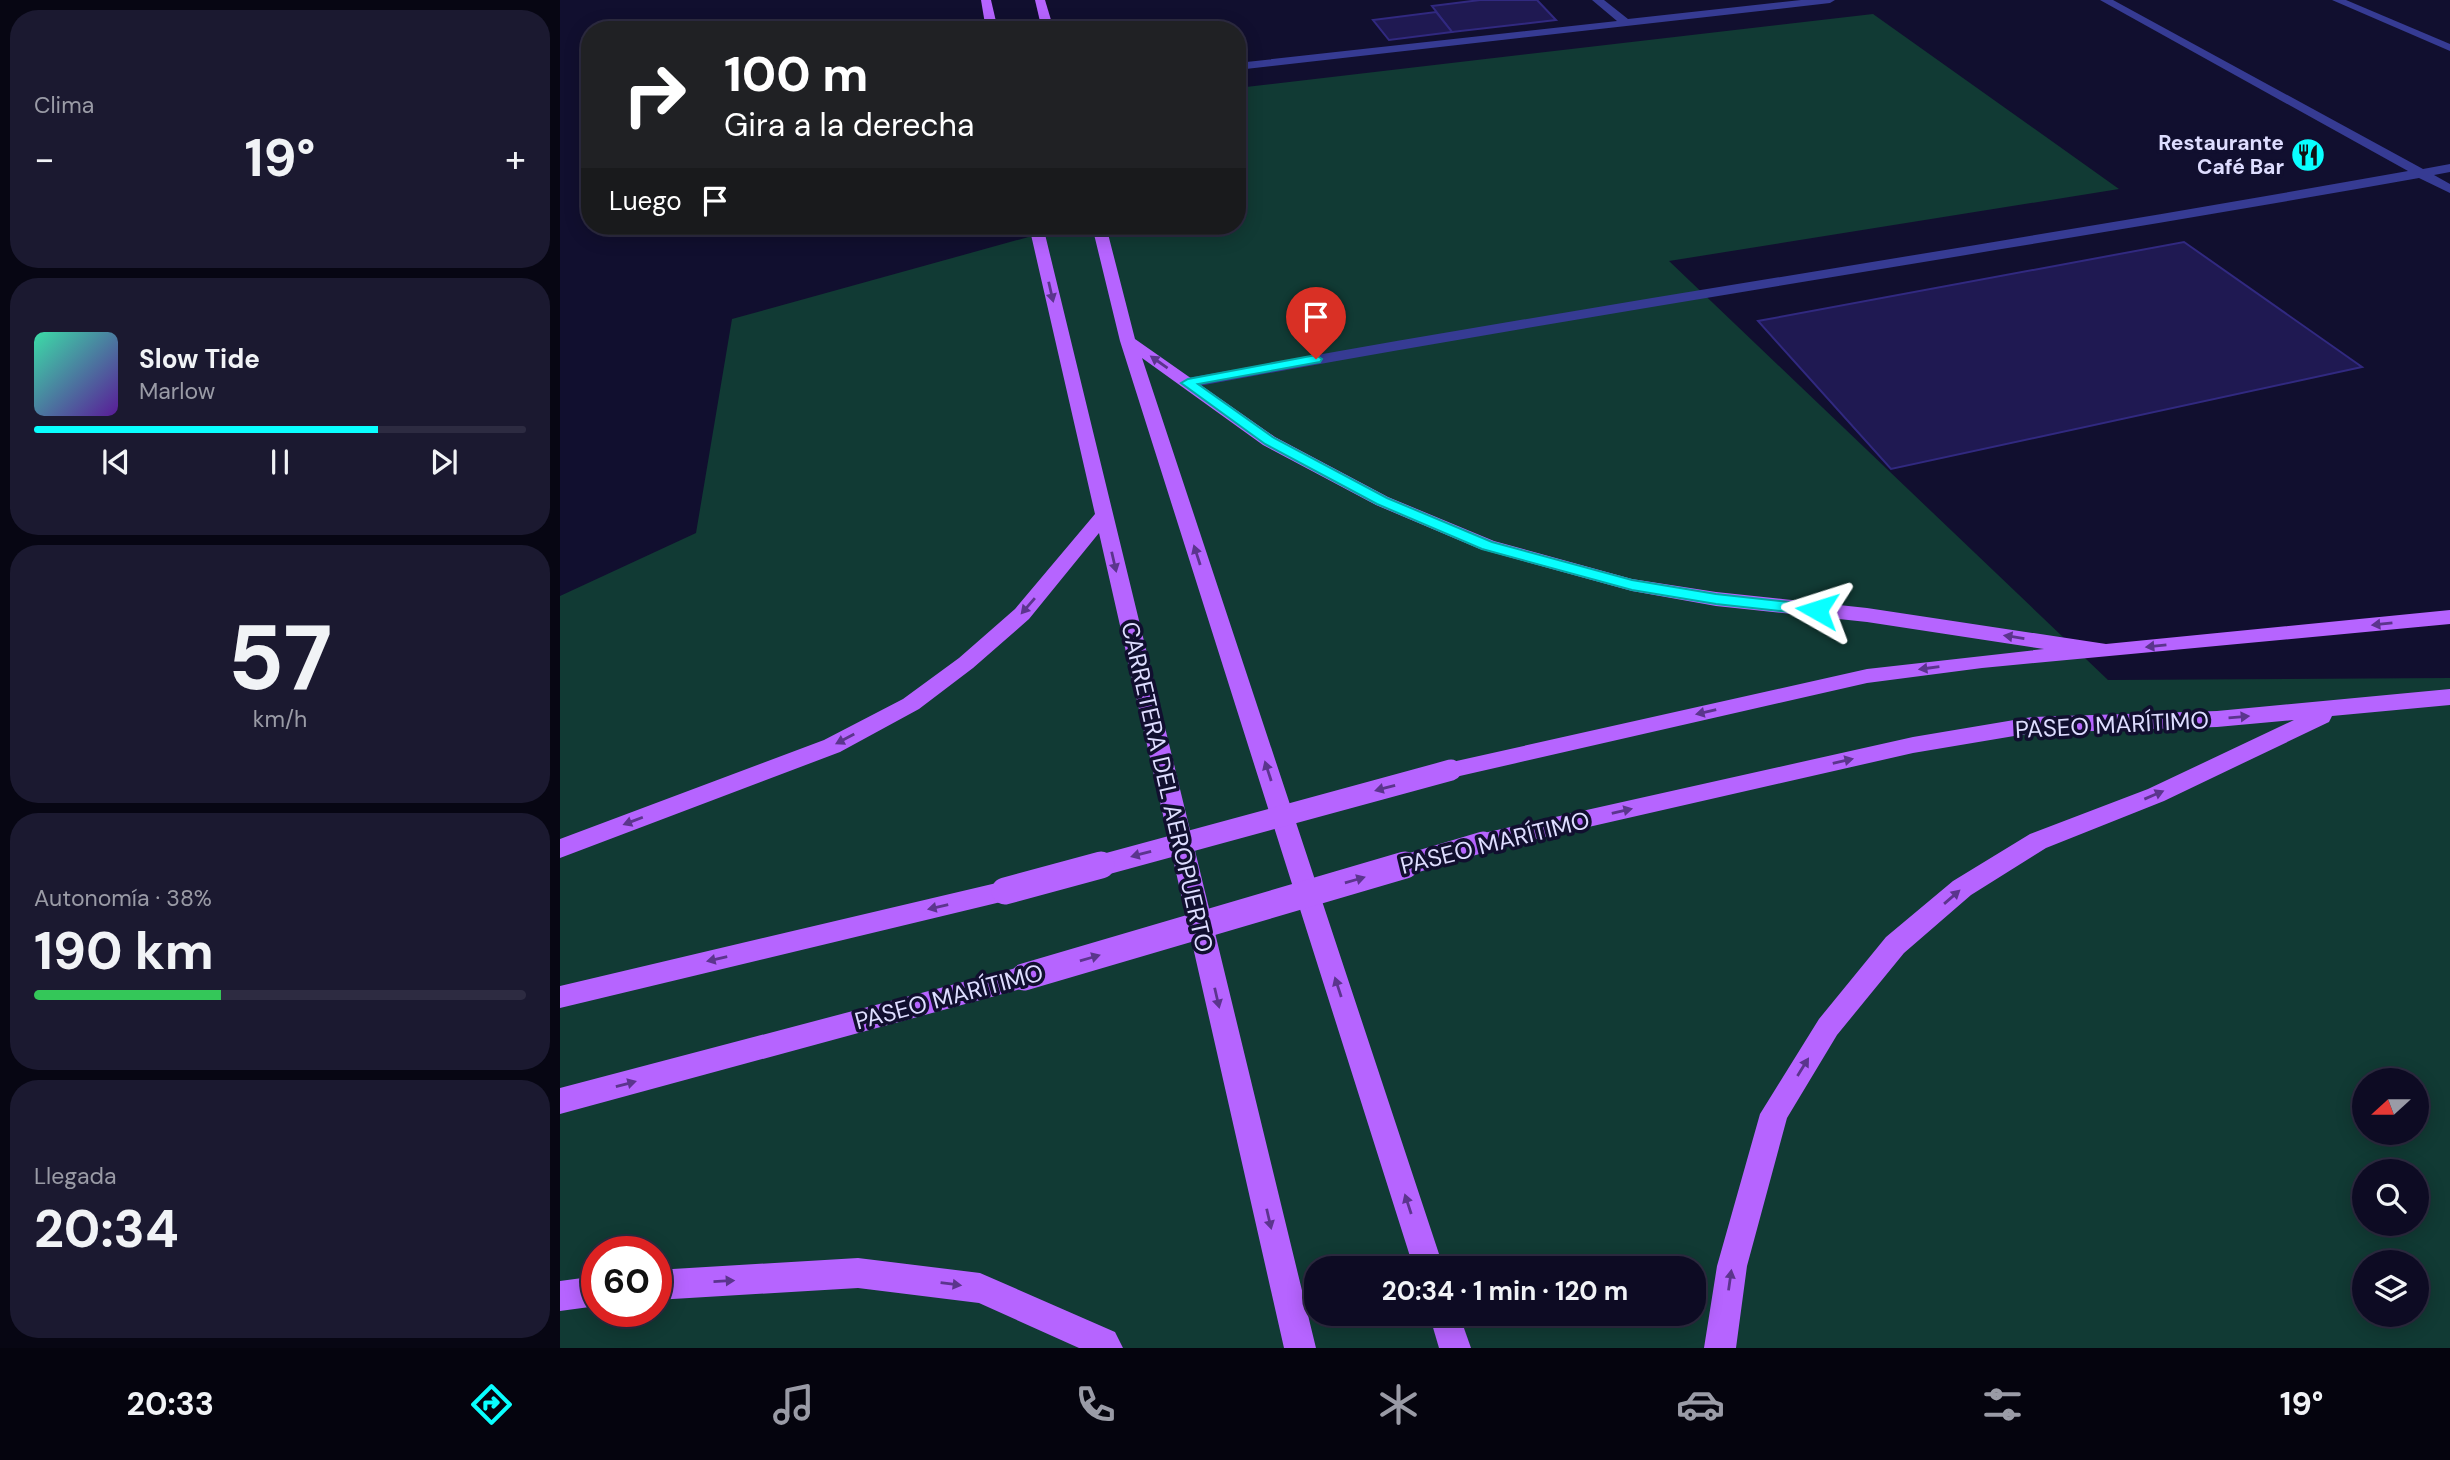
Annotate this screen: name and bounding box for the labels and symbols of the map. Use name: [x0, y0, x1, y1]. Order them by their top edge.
place label: Restaurante Café Bar: [2158, 129, 2284, 181]
restaurant icon: Restaurante Café Bar: [2289, 136, 2327, 174]
one-way arrow: [1046, 281, 1057, 303]
pin: [1286, 287, 1346, 359]
one-way arrow: [1150, 355, 1168, 369]
one-way arrow: [1192, 544, 1202, 565]
one-way arrow: [1109, 551, 1120, 573]
position arrow: [1780, 573, 1854, 647]
one-way arrow: [1020, 597, 1036, 615]
street label: CARRETERA DEL AEROPUERTO: [1114, 618, 1221, 955]
one-way arrow: [2371, 619, 2393, 630]
one-way arrow: [2003, 632, 2025, 643]
one-way arrow: [2145, 641, 2167, 652]
one-way arrow: [1918, 662, 1940, 673]
street label: PASEO MARÍTIMO: [2014, 704, 2210, 745]
one-way arrow: [1695, 707, 1717, 718]
one-way arrow: [2228, 711, 2250, 722]
one-way arrow: [835, 734, 855, 745]
one-way arrow: [1832, 755, 1854, 766]
one-way arrow: [1262, 760, 1272, 781]
one-way arrow: [1373, 783, 1395, 794]
one-way arrow: [2143, 789, 2164, 800]
street label: PASEO MARÍTIMO: [1397, 804, 1593, 881]
one-way arrow: [1611, 805, 1633, 816]
one-way arrow: [623, 816, 644, 827]
one-way arrow: [1130, 849, 1152, 860]
one-way arrow: [1344, 874, 1366, 885]
one-way arrow: [1943, 890, 1960, 905]
one-way arrow: [927, 901, 949, 912]
one-way arrow: [1079, 952, 1100, 962]
one-way arrow: [706, 954, 728, 965]
street label: PASEO MARÍTIMO: [851, 956, 1047, 1037]
one-way arrow: [1332, 977, 1342, 998]
one-way arrow: [1212, 987, 1223, 1009]
one-way arrow: [1796, 1057, 1809, 1077]
north arrow: [2352, 1068, 2429, 1144]
one-way arrow: [616, 1078, 637, 1088]
one-way arrow: [1402, 1193, 1413, 1214]
one-way arrow: [1264, 1208, 1275, 1230]
speed limit sign: 60: [581, 1236, 672, 1327]
one-way arrow: [1724, 1269, 1735, 1291]
one-way arrow: [714, 1275, 736, 1286]
one-way arrow: [940, 1279, 962, 1290]

